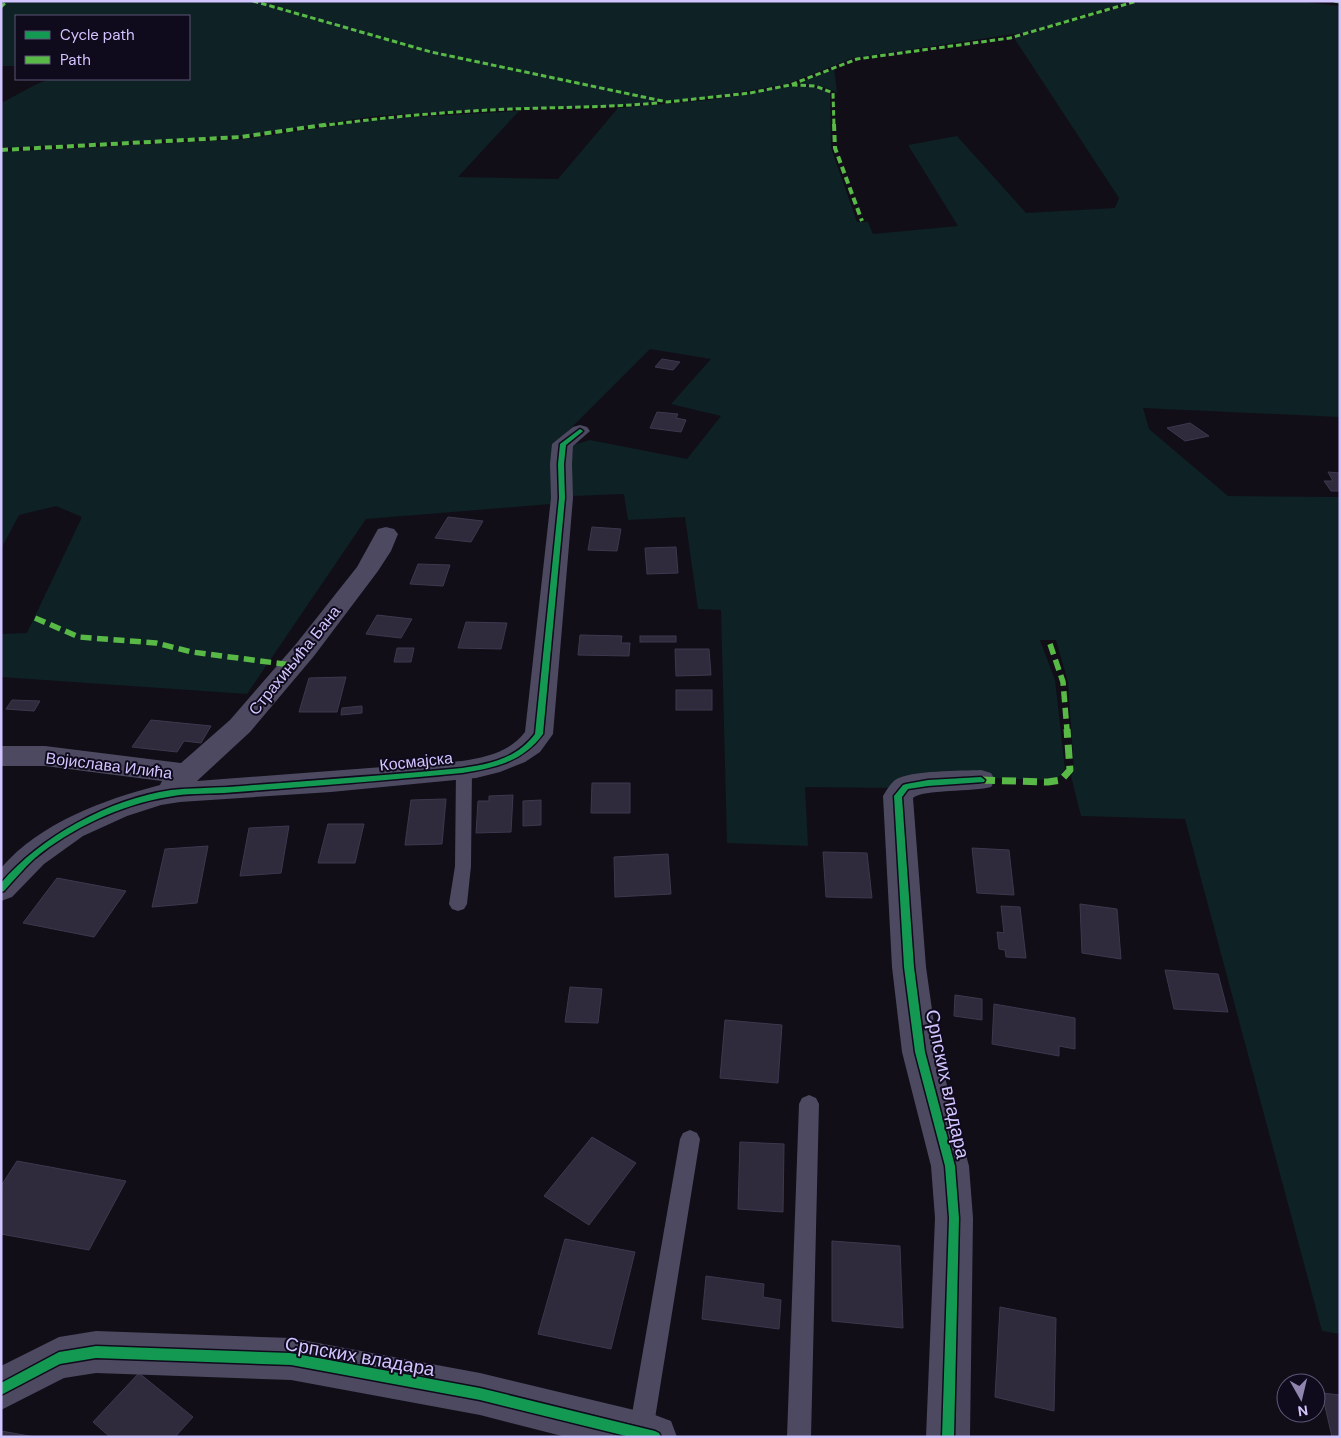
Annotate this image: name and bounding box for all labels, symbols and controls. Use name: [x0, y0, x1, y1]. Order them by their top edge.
legend: [15, 15, 190, 80]
text: Cycle path: [60, 25, 135, 45]
text: Path: [60, 50, 91, 70]
street label: Страхињића Бана: [244, 601, 345, 719]
street label: Војислава Илића: [44, 747, 174, 784]
street label: Космајска: [378, 747, 454, 776]
street label: Српских владара: [920, 1007, 976, 1161]
street label: Српских владара: [283, 1331, 437, 1382]
north arrow: [1276, 1373, 1326, 1423]
text: N: [1296, 1401, 1309, 1420]

